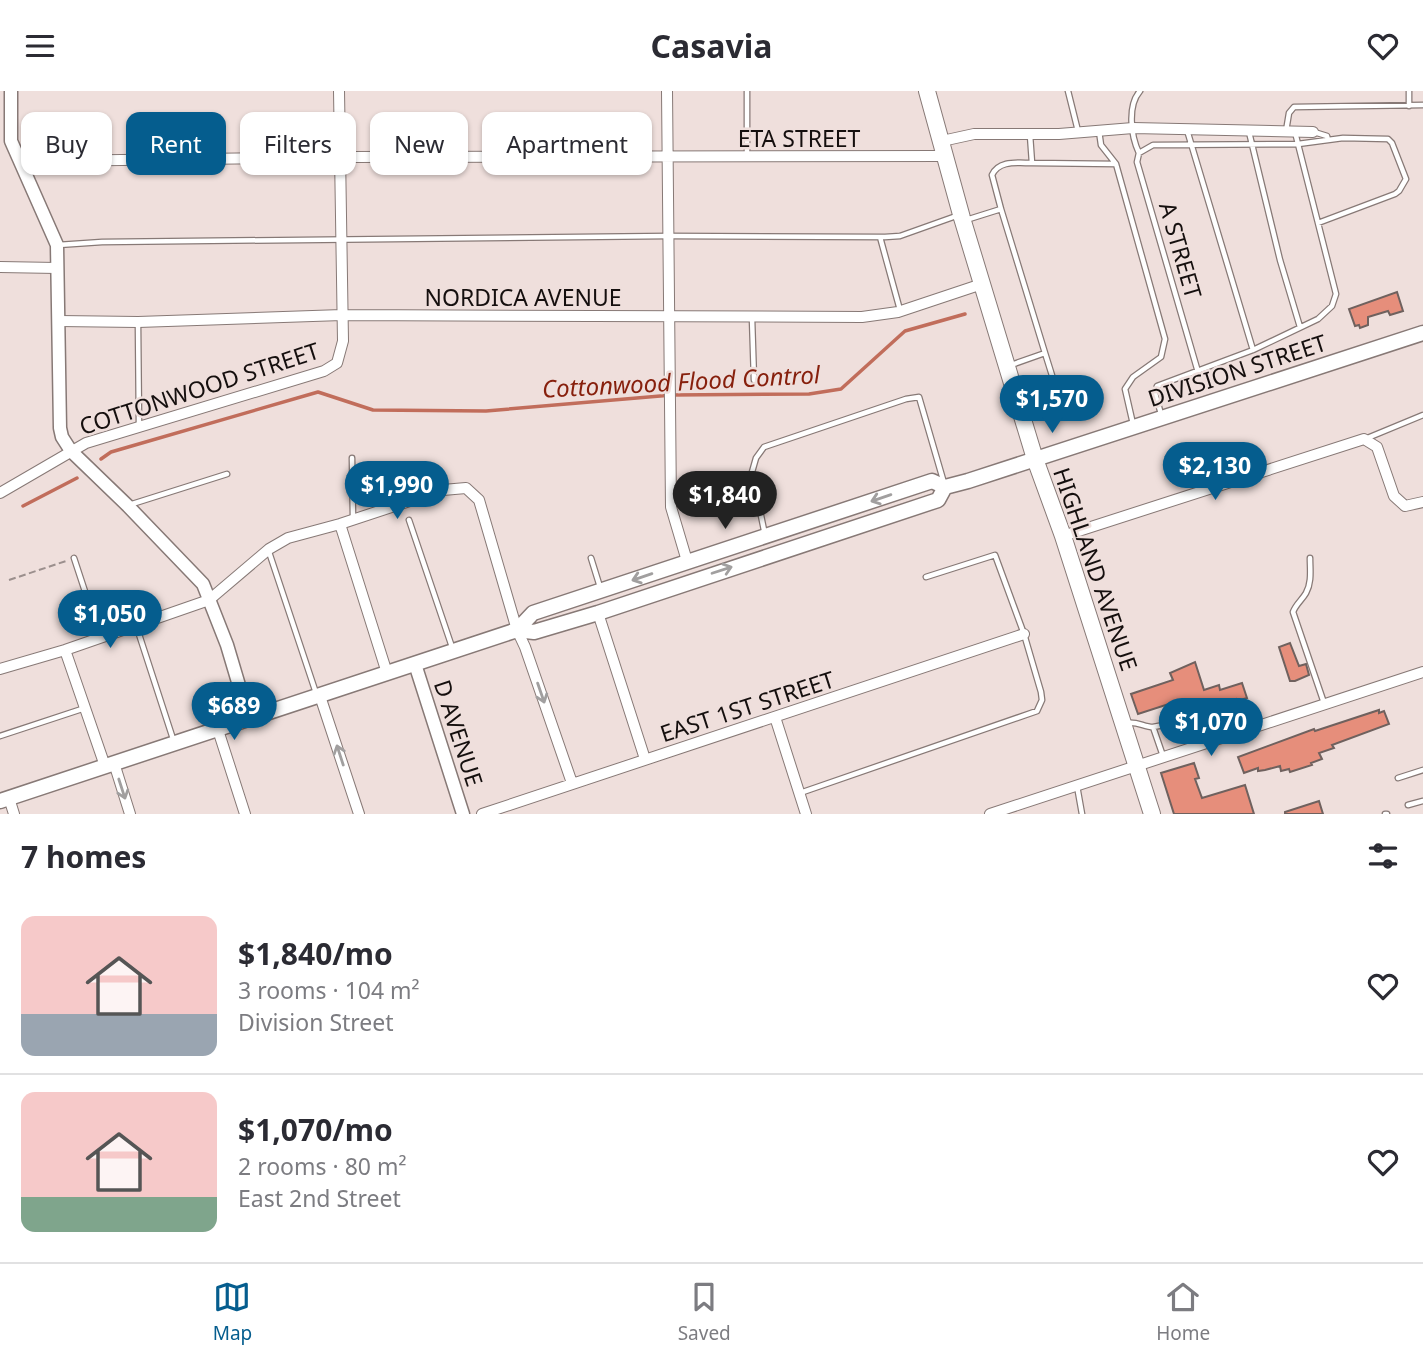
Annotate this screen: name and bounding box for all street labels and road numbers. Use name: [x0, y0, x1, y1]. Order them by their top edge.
street label: ETA STREET: [738, 122, 861, 154]
street label: A STREET: [1152, 198, 1210, 302]
street label: NORDICA AVENUE: [425, 281, 622, 313]
street label: DIVISION STREET: [1144, 326, 1331, 414]
street label: COTTONWOOD STREET: [75, 334, 323, 442]
street label: HIGHLAND AVENUE: [1046, 463, 1146, 675]
street label: EAST 1ST STREET: [656, 663, 838, 749]
street label: D AVENUE: [427, 676, 491, 790]

